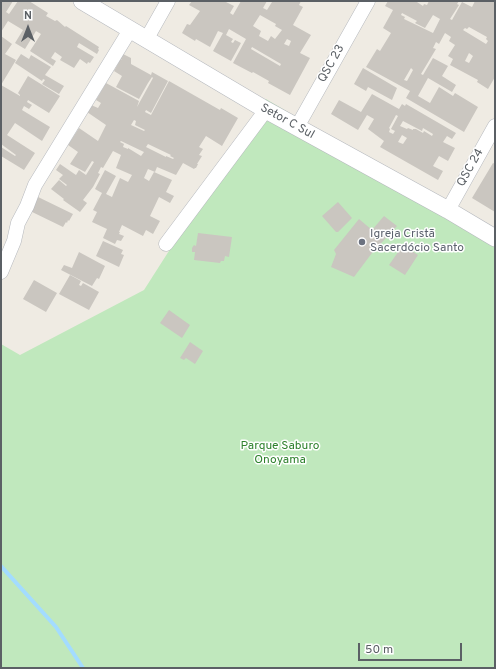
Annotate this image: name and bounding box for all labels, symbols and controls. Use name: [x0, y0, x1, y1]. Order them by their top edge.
north arrow: [8, 8, 48, 48]
text: N: [24, 9, 32, 23]
street label: QSC 23: [316, 43, 348, 85]
street label: Setor C Sul: [257, 101, 317, 143]
street label: QSC 24: [455, 146, 487, 190]
place label: Igreja Cristã Sacerdócio Santo: [370, 228, 464, 256]
marker: Igreja Cristã Sacerdócio Santo: [357, 237, 367, 247]
park label: Parque Saburo Onoyama: [240, 440, 320, 468]
scale bar: [360, 635, 464, 661]
text: 50 m: [365, 642, 393, 658]

